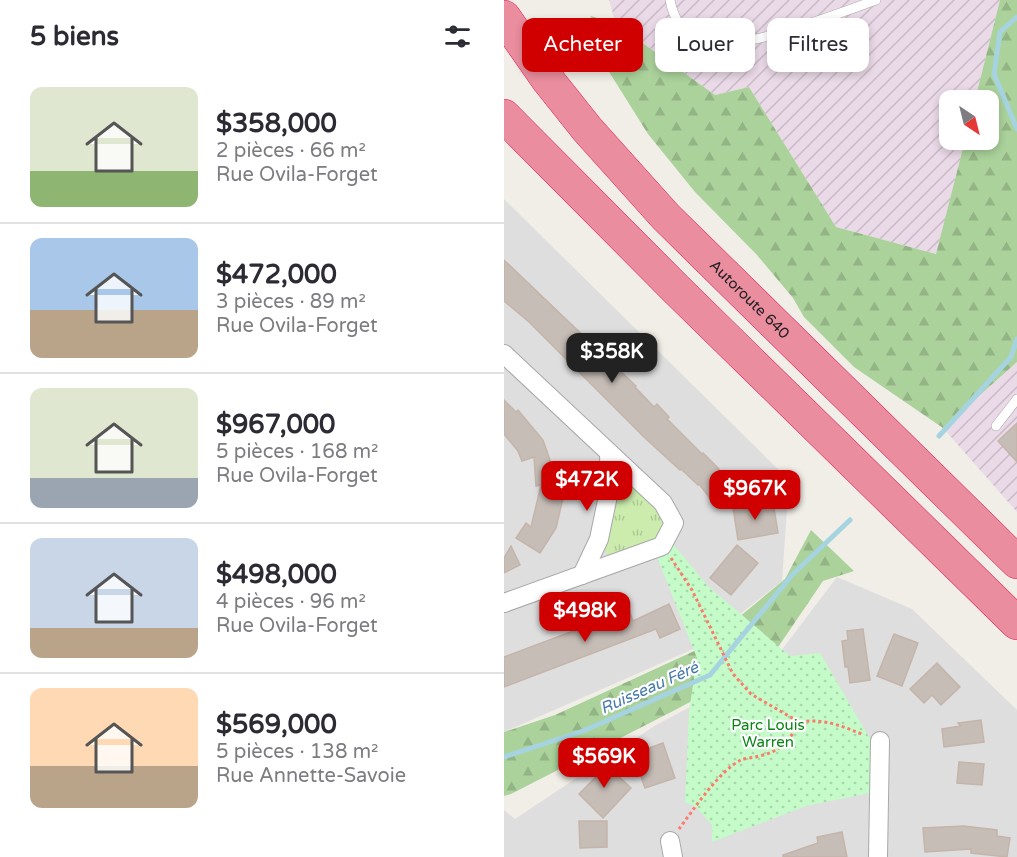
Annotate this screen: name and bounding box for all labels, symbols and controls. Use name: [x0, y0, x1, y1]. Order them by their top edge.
chip: Acheter: [522, 18, 643, 72]
chip: Louer: [655, 18, 755, 72]
chip: Filtres: [767, 18, 869, 72]
icon: filters: [441, 20, 474, 53]
text: 5 biens: [30, 21, 119, 52]
north arrow: [939, 90, 999, 150]
map controls: [939, 90, 999, 150]
text: $358,000: [216, 108, 337, 139]
icon: home: [78, 111, 150, 183]
text: 2 pièces · 66 m²: [216, 139, 366, 163]
text: Rue Ovila-Forget: [216, 163, 378, 187]
street label: Autoroute 640: [706, 256, 793, 342]
text: $472,000: [216, 259, 337, 290]
icon: home: [78, 262, 150, 334]
text: 3 pièces · 89 m²: [216, 290, 366, 314]
text: Rue Ovila-Forget: [216, 314, 378, 338]
pin: $358K: [570, 333, 654, 384]
text: $358K: [580, 340, 644, 364]
text: $967,000: [216, 409, 335, 440]
icon: home: [78, 412, 150, 484]
text: 5 pièces · 168 m²: [216, 440, 378, 464]
pin: $472K: [545, 461, 629, 512]
text: Rue Ovila-Forget: [216, 464, 378, 488]
text: $472K: [555, 468, 619, 492]
pin: $967K: [713, 470, 797, 521]
text: $967K: [723, 477, 787, 501]
text: $498,000: [216, 559, 337, 590]
icon: home: [78, 562, 150, 634]
text: 4 pièces · 96 m²: [216, 590, 366, 614]
pin: $498K: [543, 592, 627, 643]
text: $498K: [553, 599, 617, 623]
text: Rue Ovila-Forget: [216, 614, 378, 638]
water label: Ruisseau Féré: [597, 657, 703, 718]
text: $569,000: [216, 709, 337, 740]
icon: home: [78, 712, 150, 784]
park label: Parc Louis Warren: [731, 716, 805, 751]
pin: $569K: [562, 738, 646, 789]
text: 5 pièces · 138 m²: [216, 740, 378, 764]
text: $569K: [572, 745, 636, 769]
text: Rue Annette-Savoie: [216, 764, 406, 788]

